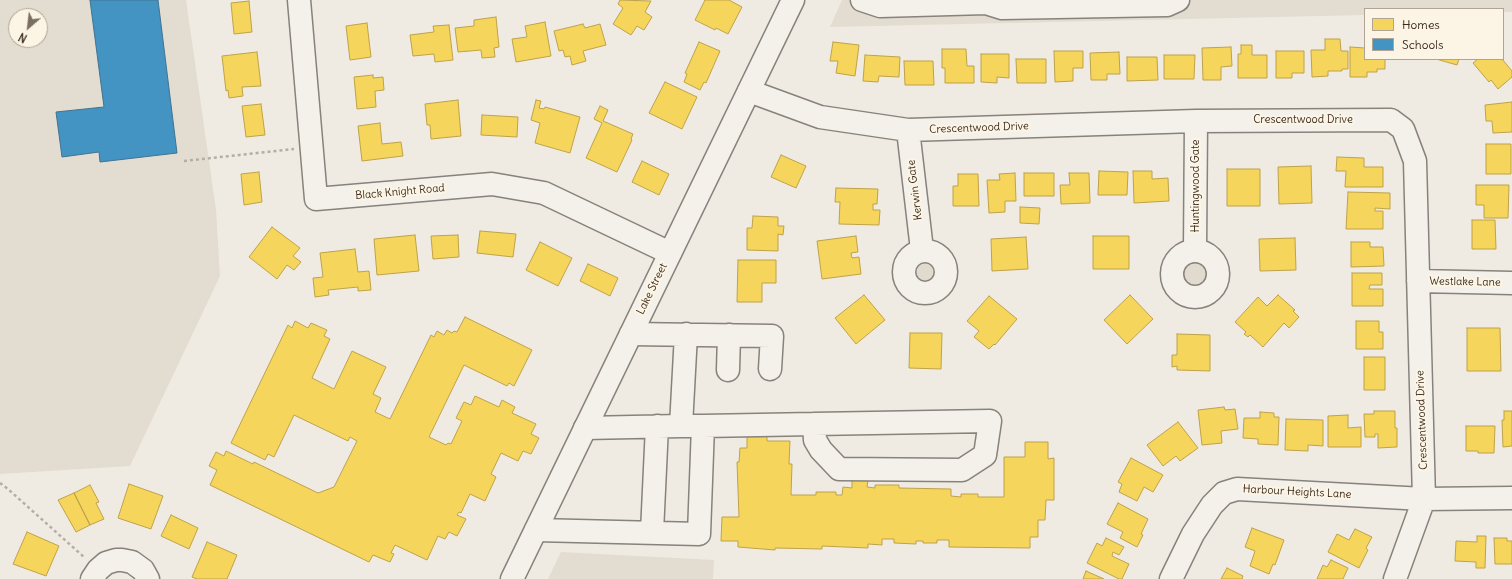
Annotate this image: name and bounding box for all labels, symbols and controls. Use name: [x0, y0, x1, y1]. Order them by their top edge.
north arrow: [8, 8, 48, 48]
legend: [1364, 8, 1504, 60]
text: Homes: [1402, 17, 1440, 32]
text: N: [16, 30, 29, 46]
text: Schools: [1402, 37, 1443, 52]
street label: Crescentwood Drive: [1253, 113, 1353, 127]
street label: Crescentwood Drive: [929, 120, 1029, 136]
street label: Huntingwood Gate: [1189, 139, 1203, 233]
street label: Kerwin Gate: [905, 159, 925, 221]
street label: Black Knight Road: [355, 182, 445, 202]
street label: Lake Street: [634, 261, 670, 317]
street label: Westlake Lane: [1429, 275, 1501, 289]
street label: Crescentwood Drive: [1414, 370, 1430, 470]
street label: Harbour Heights Lane: [1242, 483, 1352, 501]

